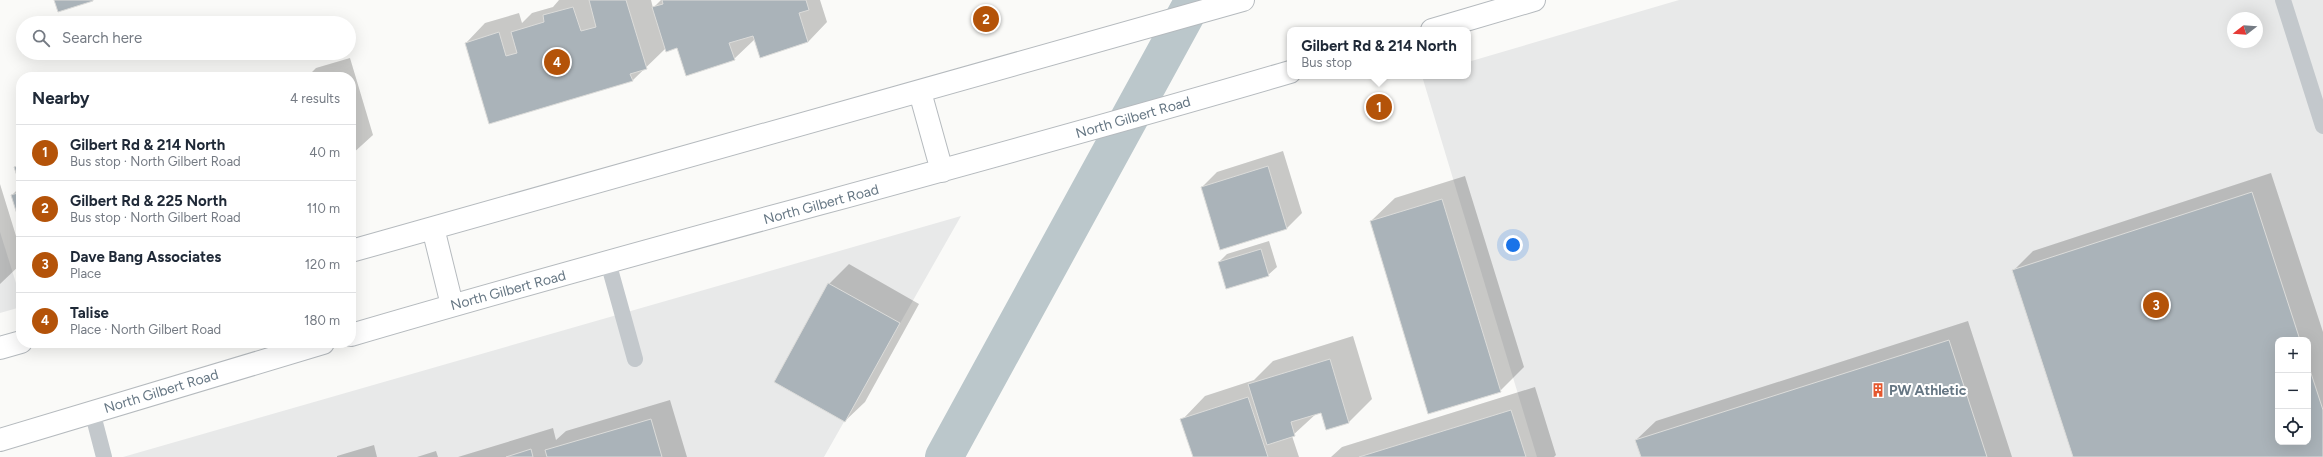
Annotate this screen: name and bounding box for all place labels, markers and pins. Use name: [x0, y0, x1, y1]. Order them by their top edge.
pin: 2: [973, 4, 999, 34]
pin: 4: [544, 47, 570, 77]
pin: 1: [1366, 92, 1392, 122]
pin: 3: [2143, 290, 2169, 320]
building icon: PW Athletic: [1870, 382, 1886, 398]
place label: PW Athletic: [1889, 382, 1967, 399]

